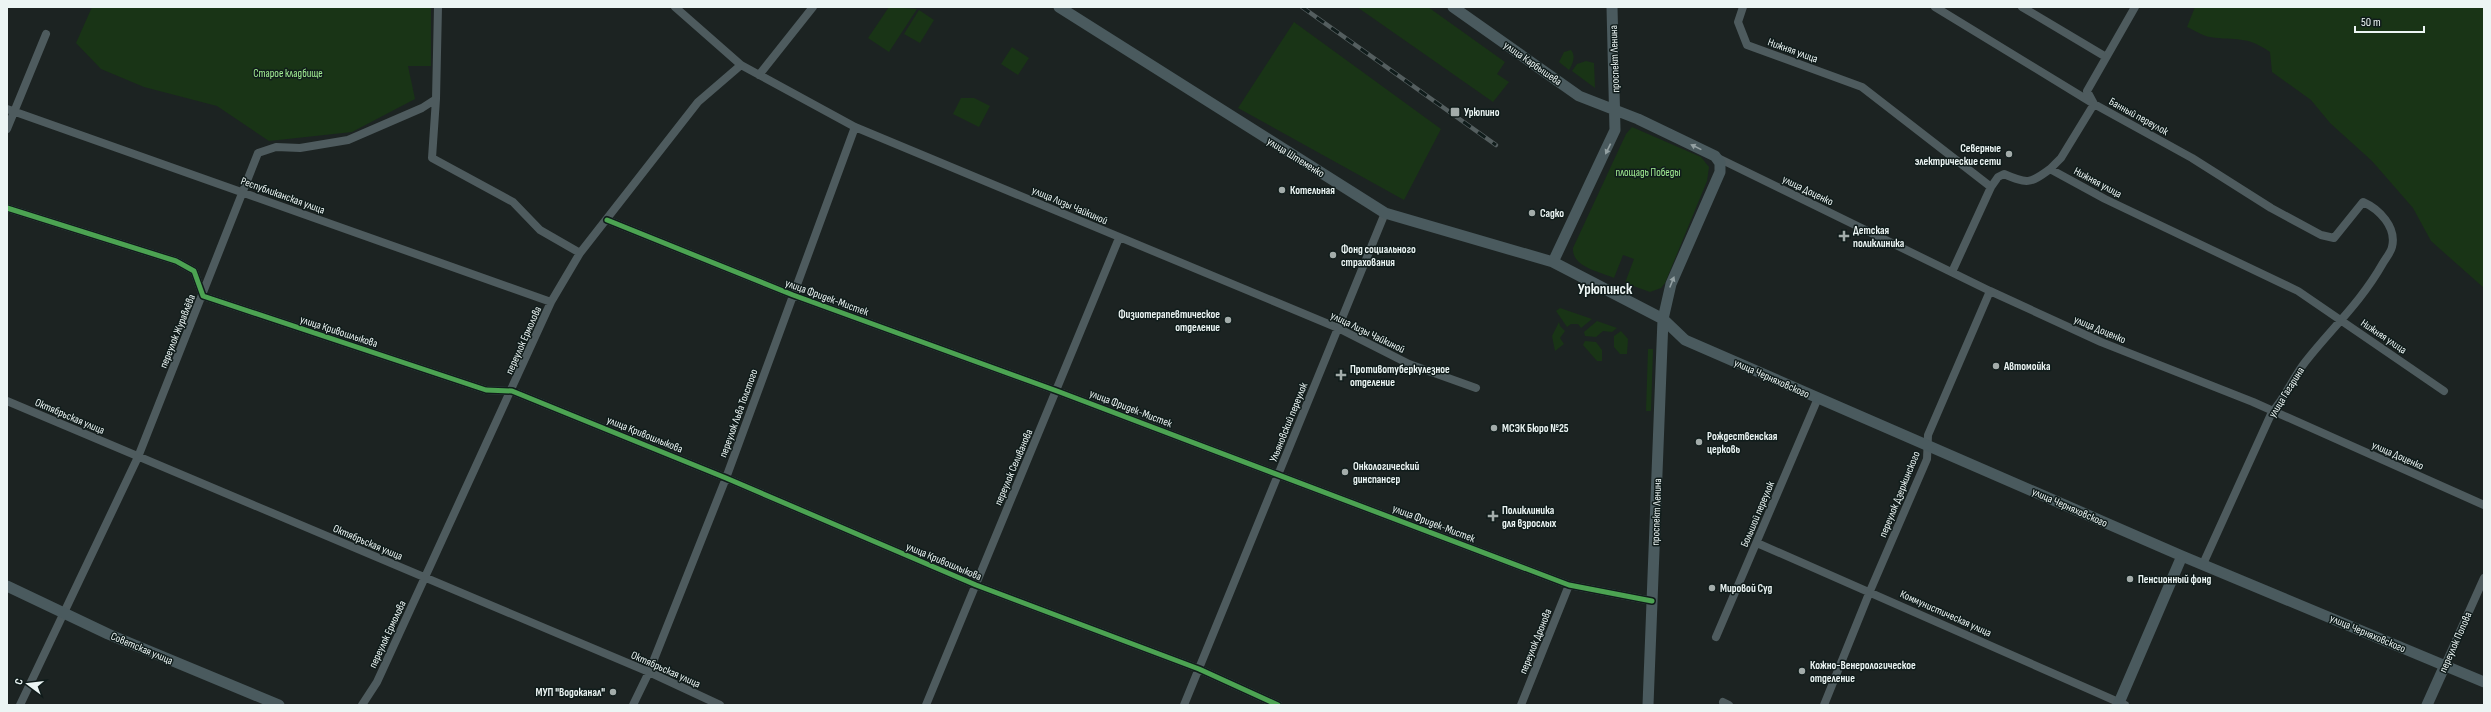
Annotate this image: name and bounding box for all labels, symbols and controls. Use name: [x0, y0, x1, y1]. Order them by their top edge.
scale bar: [2355, 8, 2424, 34]
text: 50 m: [2361, 15, 2381, 30]
street label: проспект Ленина: [1607, 25, 1622, 93]
street label: Нижняя улица: [1766, 35, 1820, 66]
street label: улица Карбышева: [1501, 39, 1564, 88]
park label: Старое кладбище: [253, 67, 323, 80]
street label: Банный переулок: [2107, 95, 2171, 138]
marker: Урюпино: [1449, 106, 1461, 118]
place label: Урюпино: [1464, 106, 1500, 119]
street label: улица Штеменко: [1265, 135, 1327, 180]
place label: Северные электрические сети: [1915, 142, 2001, 168]
one-way arrow: [1604, 143, 1611, 154]
one-way arrow: [1691, 144, 1702, 150]
marker: Северные электрические сети: [2004, 149, 2014, 159]
street label: Нижняя улица: [2072, 164, 2124, 201]
park label: площадь Победы: [1615, 166, 1681, 179]
street label: улица Доценко: [1780, 172, 1836, 209]
street label: Республиканская улица: [239, 174, 327, 217]
street label: улица Лизы Чайкиной: [1030, 184, 1110, 227]
place label: Котельная: [1290, 184, 1335, 197]
marker: Котельная: [1277, 185, 1287, 195]
place label: Садко: [1540, 207, 1564, 220]
marker: Садко: [1527, 208, 1537, 218]
place label: Детская поликлиника: [1853, 224, 1905, 250]
marker: Детская поликлиника: [1838, 230, 1850, 242]
place label: Фонд социального страхования: [1341, 243, 1416, 269]
marker: Фонд социального страхования: [1328, 250, 1338, 260]
one-way arrow: [1670, 275, 1676, 287]
street label: улица Фридек-Мистек: [783, 276, 871, 319]
district label: Урюпинск: [1578, 280, 1633, 299]
street label: переулок Журавлёва: [157, 292, 198, 370]
street label: переулок Ермолова: [503, 304, 544, 376]
place label: Физиотерапевтическое отделение: [1118, 308, 1220, 334]
street label: улица Лизы Чайкиной: [1328, 309, 1407, 356]
street label: улица Кривошлыкова: [298, 313, 379, 350]
street label: улица Доценко: [2072, 313, 2128, 346]
marker: Физиотерапевтическое отделение: [1223, 315, 1233, 325]
street label: Нижняя улица: [2358, 316, 2409, 356]
street label: улица Черняховского: [1732, 356, 1812, 401]
place label: Автомойка: [2003, 360, 2051, 373]
marker: Автомойка: [1991, 361, 2001, 371]
place label: Противотуберкулезное отделение: [1350, 363, 1450, 389]
street label: улица Гагарина: [2266, 365, 2307, 420]
street label: переулок Льва Толстого: [716, 367, 761, 459]
marker: Противотуберкулезное отделение: [1335, 369, 1347, 381]
street label: Ульяновский переулок: [1267, 380, 1311, 464]
street label: улица Фридек-Мистек: [1088, 387, 1175, 431]
street label: Октябрьская улица: [33, 396, 107, 437]
street label: улица Кривошлыкова: [605, 413, 685, 456]
place label: МСЭК Бюро №25: [1502, 422, 1569, 435]
marker: МСЭК Бюро №25: [1489, 423, 1499, 433]
street label: переулок Селиванова: [992, 427, 1035, 507]
place label: Рождественская церковь: [1707, 430, 1778, 456]
marker: Рождественская церковь: [1694, 437, 1704, 447]
street label: улица Доценко: [2370, 438, 2426, 473]
street label: переулок Дзержинского: [1876, 449, 1923, 539]
place label: Онкологический динспансер: [1353, 460, 1419, 486]
marker: Онкологический динспансер: [1340, 467, 1350, 477]
street label: проспект Ленина: [1649, 478, 1664, 546]
street label: Большой переулок: [1738, 479, 1777, 549]
street label: улица Черняховского: [2030, 485, 2110, 530]
street label: улица Фридек-Мистек: [1391, 502, 1478, 546]
place label: Поликлиника для взрослых: [1502, 504, 1557, 530]
marker: Поликлиника для взрослых: [1487, 510, 1499, 522]
street label: Октябрьская улица: [331, 522, 405, 563]
street label: улица Кривошлыкова: [904, 540, 984, 583]
place label: Пенсионный фонд: [2138, 573, 2211, 586]
marker: Пенсионный фонд: [2125, 574, 2135, 584]
place label: Мировой Суд: [1720, 582, 1773, 595]
marker: Мировой Суд: [1707, 583, 1717, 593]
street label: Коммунистическая улица: [1898, 587, 1994, 639]
street label: переулок Ермолова: [366, 598, 409, 670]
street label: переулок Дронова: [1517, 607, 1554, 676]
street label: переулок Попова: [2436, 610, 2475, 674]
street label: улица Черняховского: [2328, 612, 2408, 655]
street label: Советская улица: [109, 630, 175, 667]
street label: Октябрьская улица: [629, 648, 702, 691]
place label: Кожно-Венерологическое отделение: [1810, 659, 1916, 685]
north arrow: [8, 664, 48, 704]
marker: Кожно-Венерологическое отделение: [1797, 666, 1807, 676]
text: С: [12, 677, 26, 686]
place label: МУП "Водоканал": [535, 686, 605, 699]
marker: МУП "Водоканал": [608, 687, 618, 697]

